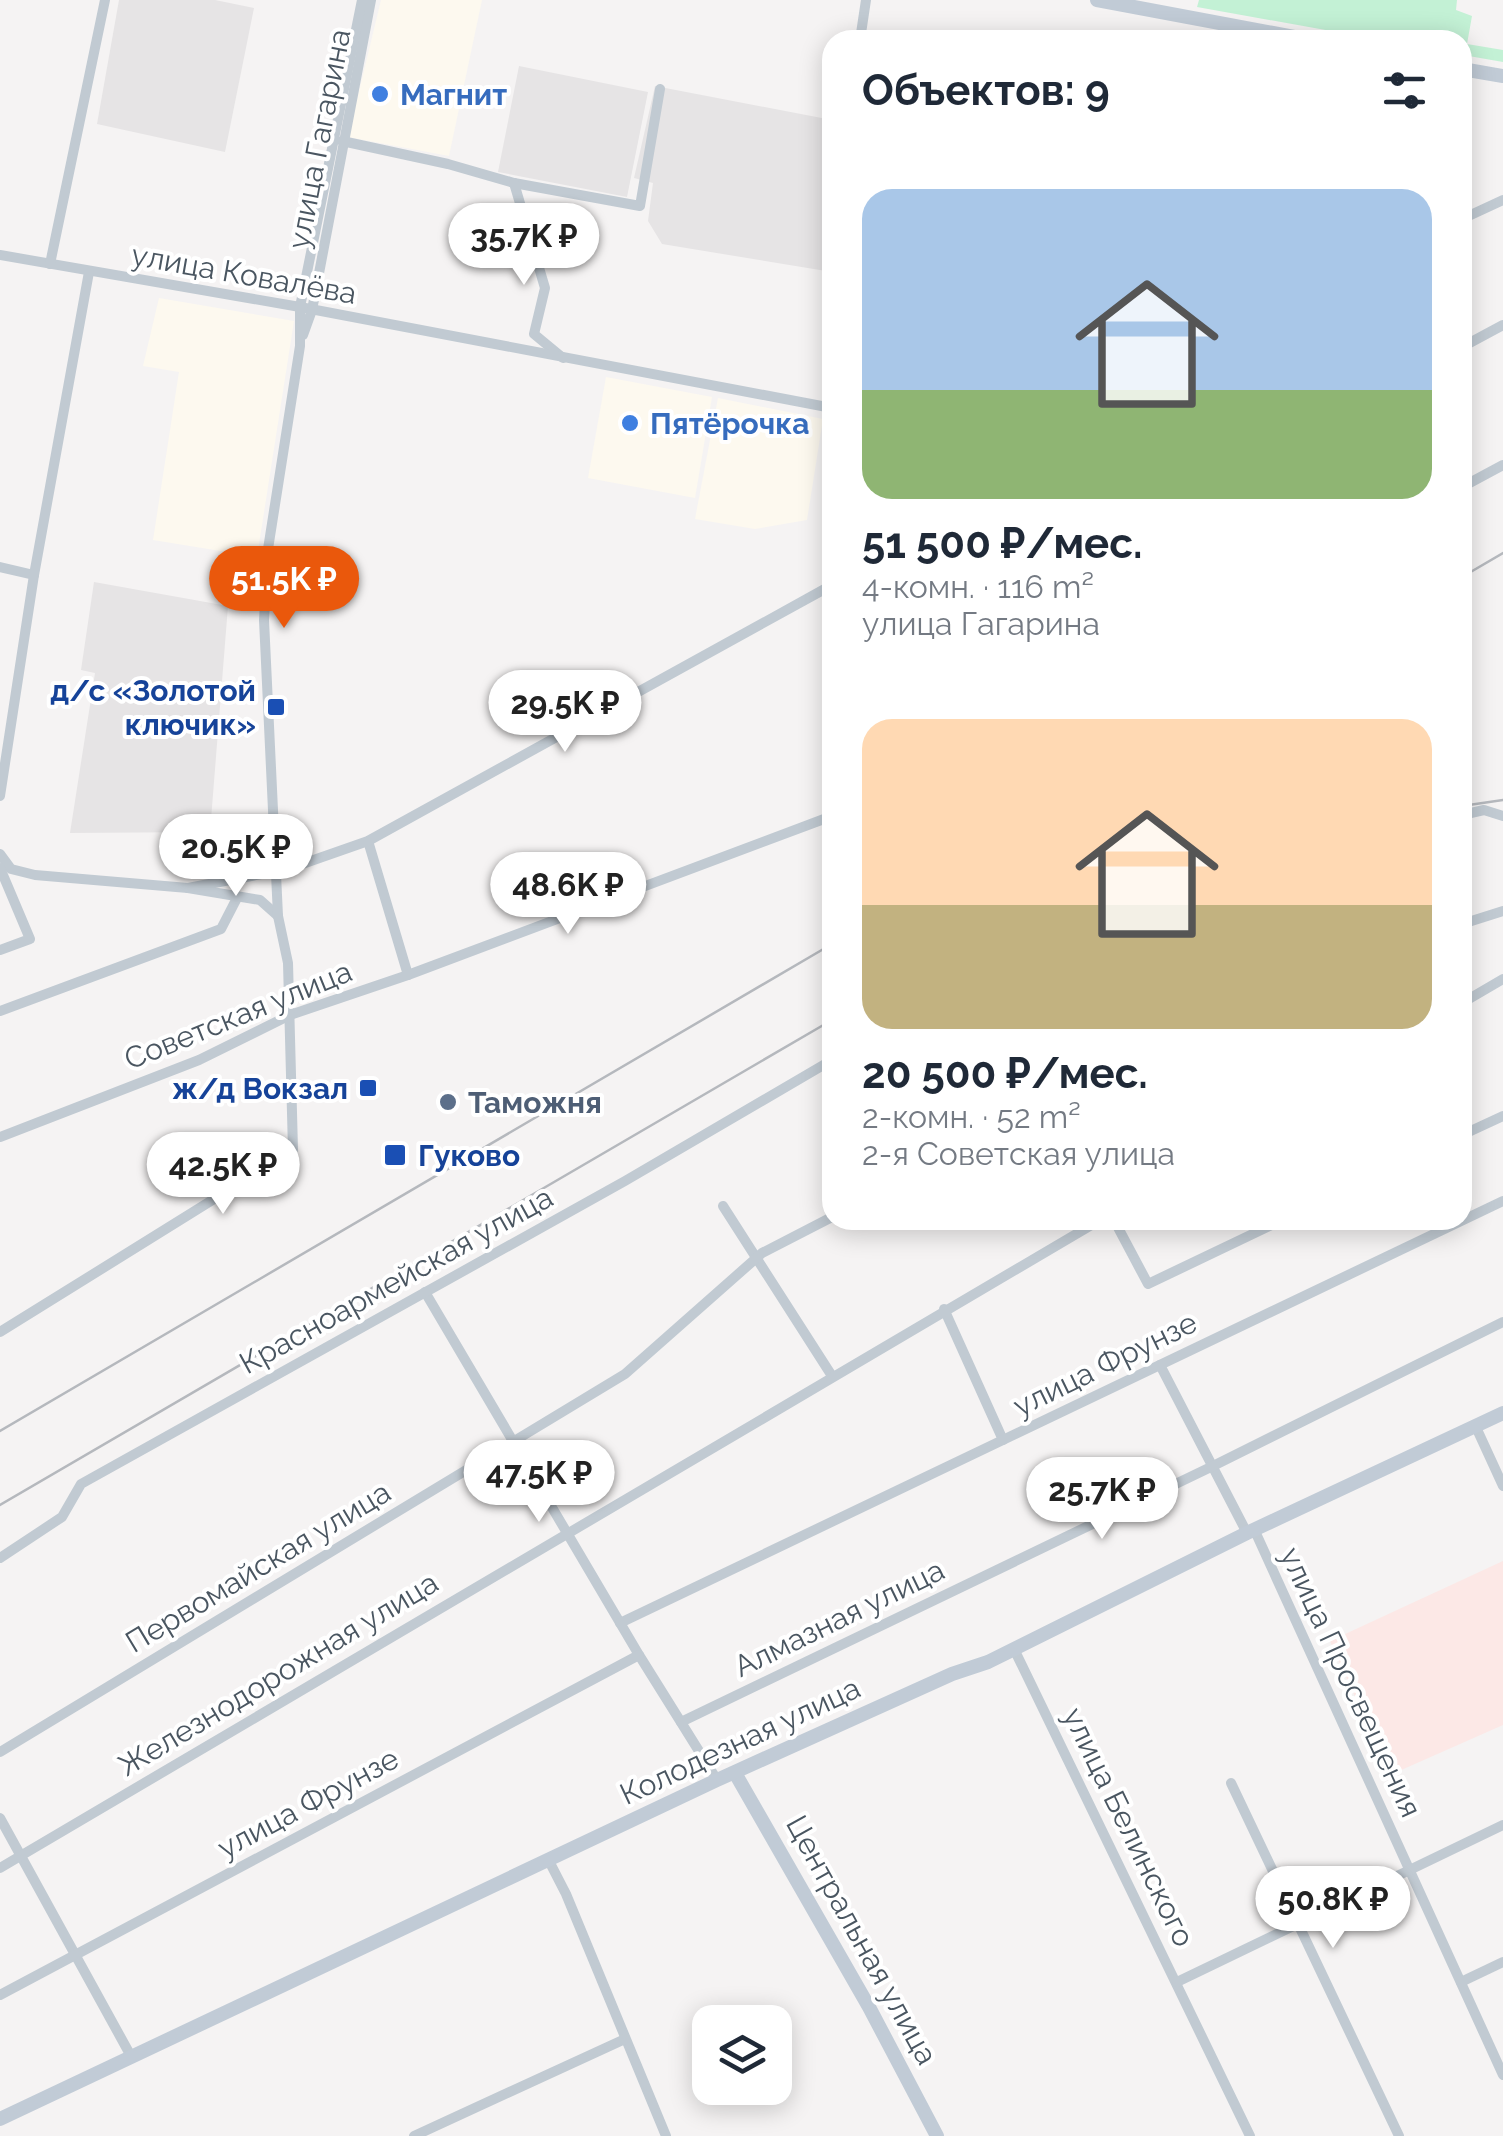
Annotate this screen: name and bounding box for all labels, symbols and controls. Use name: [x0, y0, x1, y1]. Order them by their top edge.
street label: улица Гагарина: [281, 26, 357, 252]
icon: filters: [1377, 63, 1432, 118]
text: Объектов: 9: [862, 66, 1110, 115]
place label: Магнит: [400, 77, 507, 112]
marker: Магнит: [369, 83, 391, 105]
pin: 35.7K ₽: [432, 203, 616, 288]
text: 35.7K ₽: [470, 217, 578, 254]
street label: улица Ковалёва: [129, 237, 359, 311]
icon: home: [1057, 254, 1237, 434]
place label: Пятёрочка: [650, 406, 809, 441]
marker: Пятёрочка: [619, 412, 641, 434]
text: 51 500 ₽/мес.: [862, 519, 1142, 568]
pin: 51.5K ₽: [192, 546, 376, 631]
text: 51.5K ₽: [231, 560, 337, 597]
text: 4-комн. · 116 m²: [862, 568, 1094, 605]
text: улица Гагарина: [862, 605, 1100, 642]
pin: 29.5K ₽: [473, 670, 657, 755]
place label: д/с «Золотой ключик»: [50, 673, 256, 742]
text: 29.5K ₽: [510, 684, 620, 721]
marker: д/с «Золотой ключик»: [265, 696, 287, 718]
icon: home: [1057, 784, 1237, 964]
pin: 20.5K ₽: [144, 814, 328, 899]
text: 20.5K ₽: [181, 828, 291, 865]
pin: 48.6K ₽: [476, 852, 660, 937]
text: 48.6K ₽: [512, 866, 624, 903]
street label: Советская улица: [119, 953, 357, 1077]
text: 20 500 ₽/мес.: [862, 1049, 1148, 1098]
place label: ж/д Вокзал: [172, 1071, 348, 1106]
marker: ж/д Вокзал: [357, 1077, 379, 1099]
place label: Таможня: [468, 1085, 602, 1120]
marker: Таможня: [437, 1091, 459, 1113]
text: 2-комн. · 52 m²: [862, 1098, 1081, 1135]
pin: 42.5K ₽: [131, 1132, 315, 1217]
text: 2-я Советская улица: [862, 1135, 1175, 1172]
place label: Гуково: [418, 1138, 520, 1173]
marker: Гуково: [382, 1142, 408, 1168]
text: 42.5K ₽: [169, 1146, 277, 1183]
street label: Красноармейская улица: [233, 1179, 559, 1381]
street label: улица Фрунзе: [1008, 1304, 1202, 1424]
pin: 47.5K ₽: [447, 1440, 631, 1525]
text: 47.5K ₽: [486, 1454, 592, 1491]
pin: 25.7K ₽: [1010, 1457, 1194, 1542]
text: 25.7K ₽: [1048, 1471, 1156, 1508]
street label: Первомайская улица: [119, 1474, 397, 1660]
street label: улица Просвещения: [1273, 1542, 1429, 1822]
street label: Алмазная улица: [728, 1552, 950, 1684]
street label: Железнодорожная улица: [112, 1565, 444, 1783]
street label: Колодезная улица: [614, 1670, 866, 1812]
street label: улица Белинского: [1056, 1702, 1202, 1952]
street label: улица Фрунзе: [212, 1741, 404, 1865]
street label: Центральная улица: [779, 1809, 945, 2071]
pin: 50.8K ₽: [1241, 1866, 1425, 1951]
text: 50.8K ₽: [1277, 1880, 1389, 1917]
map controls: [692, 2005, 792, 2105]
button: layers: [692, 2005, 792, 2105]

